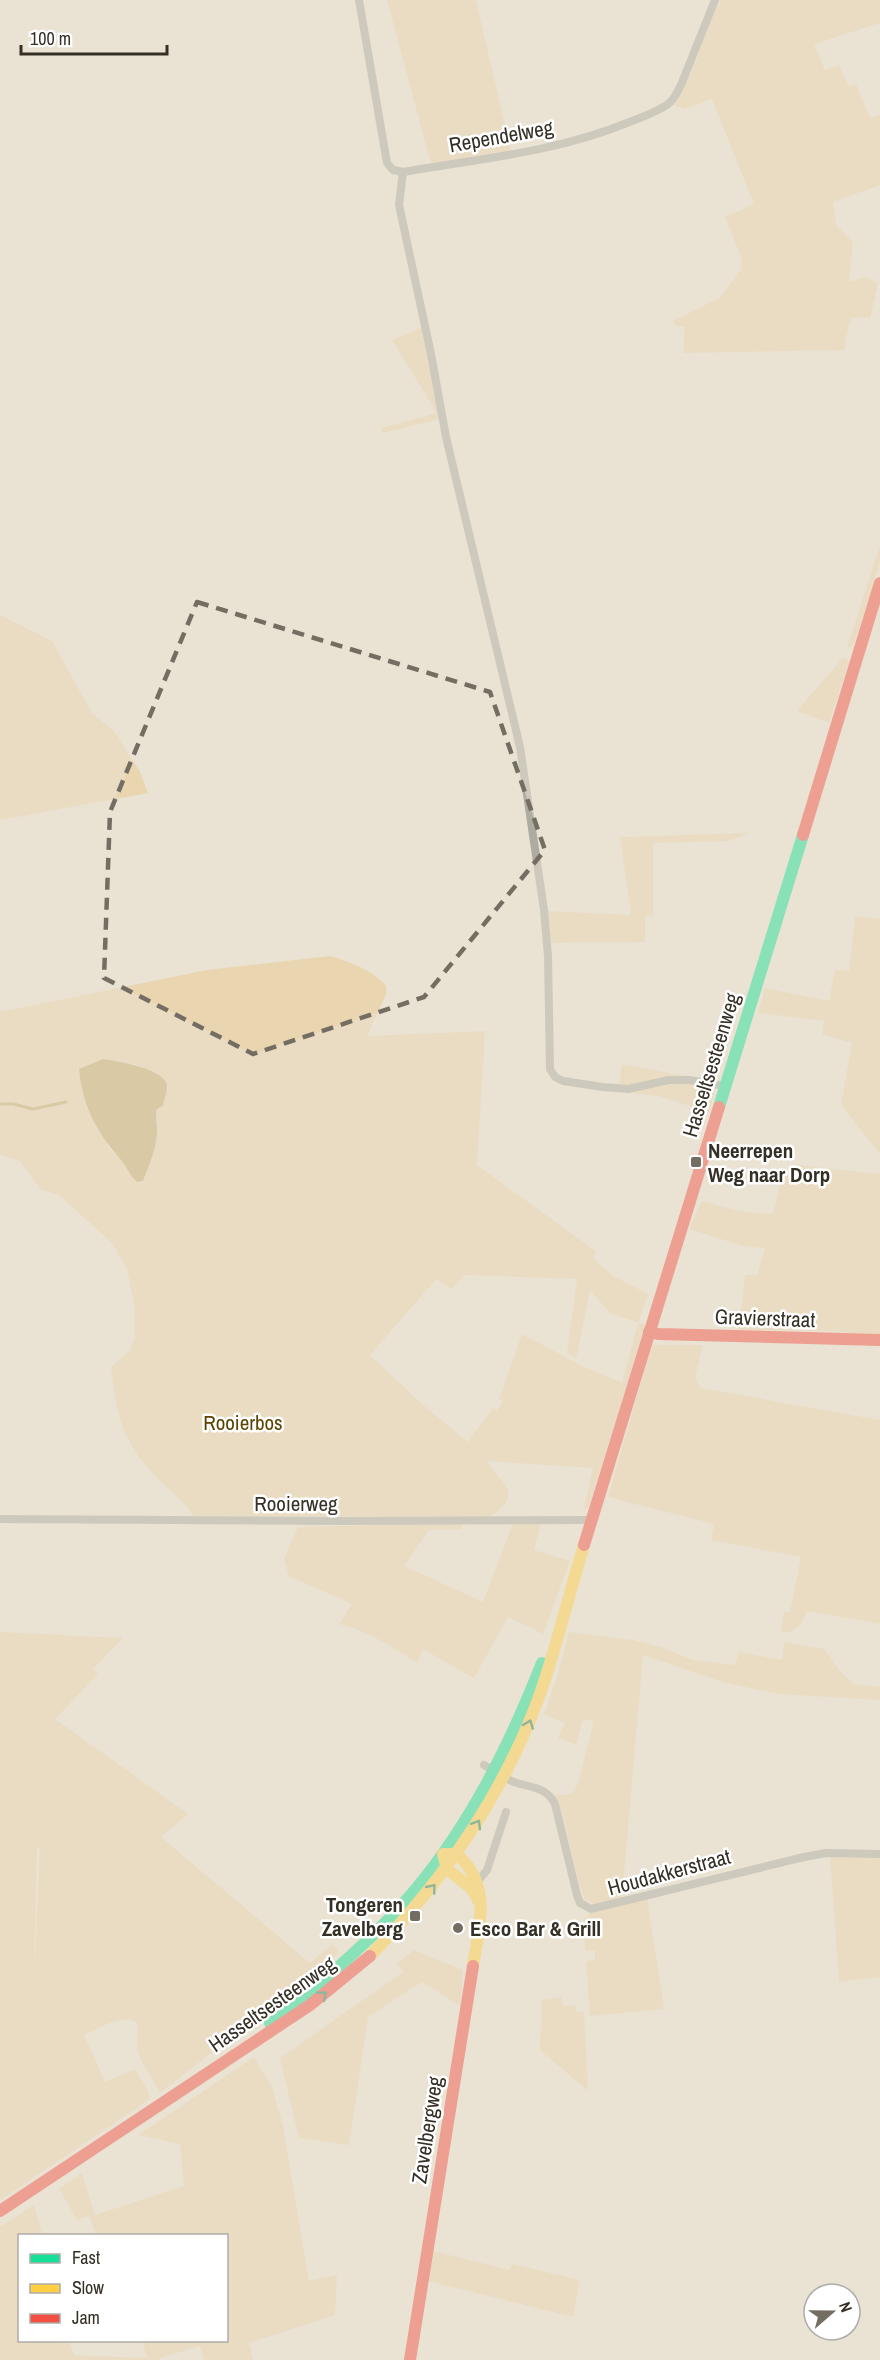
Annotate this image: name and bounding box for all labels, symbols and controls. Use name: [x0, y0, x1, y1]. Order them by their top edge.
scale bar: [21, 18, 166, 56]
text: 100 m: [30, 26, 71, 51]
street label: Rependelweg: [447, 113, 556, 159]
street label: Hasseltsesteenweg: [675, 989, 747, 1141]
place label: Neerrepen Weg naar Dorp: [708, 1136, 830, 1189]
marker: Neerrepen Weg naar Dorp: [689, 1155, 703, 1169]
street label: Gravierstraat: [714, 1302, 816, 1334]
park label: Rooierbos: [203, 1408, 283, 1437]
street label: Rooierweg: [254, 1489, 338, 1518]
one-way arrow: [522, 1719, 534, 1730]
one-way arrow: [470, 1820, 482, 1830]
street label: Houdakkerstraat: [604, 1842, 734, 1902]
one-way arrow: [425, 1883, 436, 1894]
place label: Tongeren Zavelberg: [322, 1890, 403, 1943]
marker: Tongeren Zavelberg: [408, 1909, 422, 1923]
place label: Esco Bar & Grill: [470, 1914, 601, 1943]
marker: Esco Bar & Grill: [451, 1921, 465, 1935]
street label: Hasseltsesteenweg: [203, 1949, 342, 2059]
one-way arrow: [316, 1991, 327, 2002]
street label: Zavelbergweg: [404, 2074, 450, 2186]
legend: [18, 2234, 228, 2342]
text: Fast: [72, 2245, 100, 2270]
text: Slow: [72, 2275, 104, 2300]
north arrow: [802, 2282, 862, 2342]
text: N: [834, 2299, 858, 2315]
text: Jam: [72, 2305, 100, 2330]

